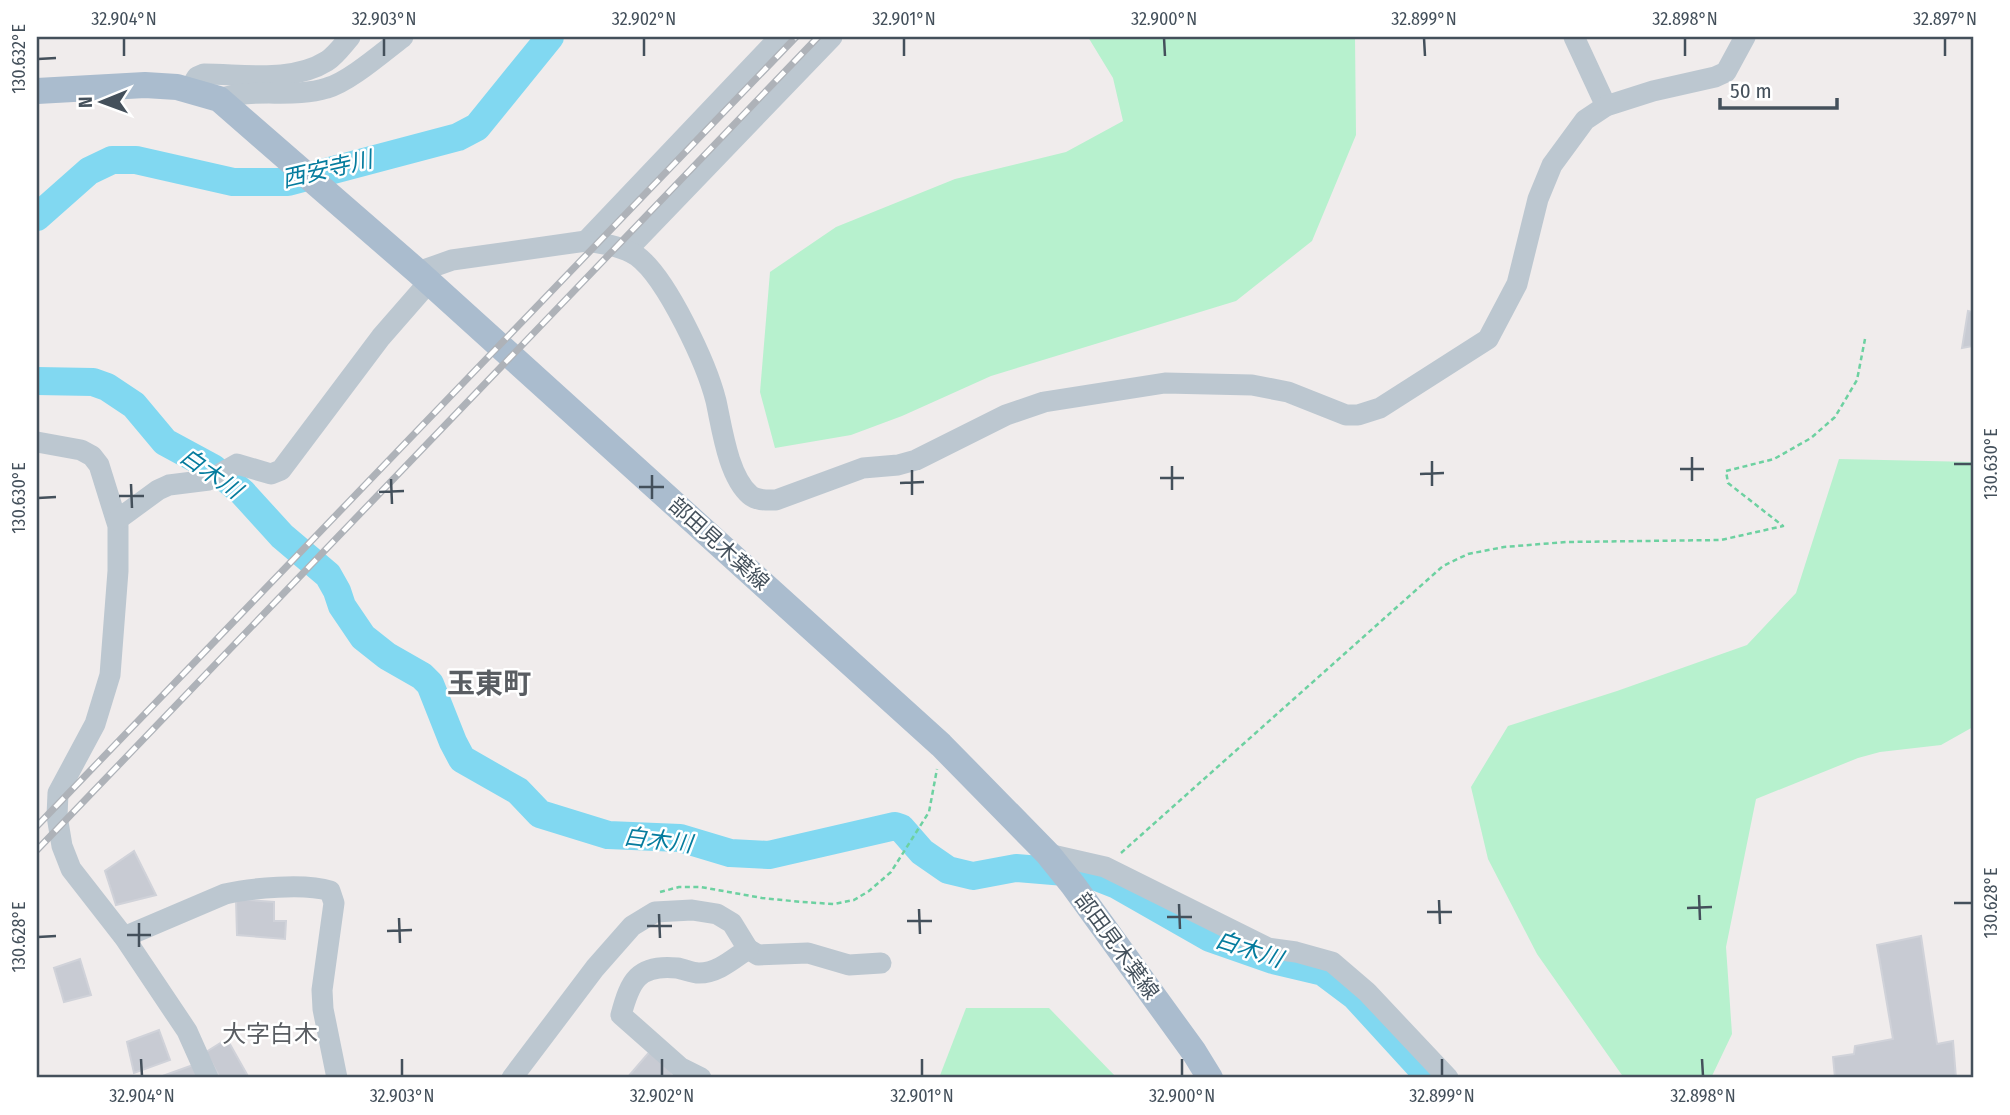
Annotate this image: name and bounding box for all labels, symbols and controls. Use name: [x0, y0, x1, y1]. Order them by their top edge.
text: 32.904°N: [91, 8, 157, 30]
text: 32.903°N: [352, 8, 416, 30]
text: 32.902°N: [612, 8, 676, 30]
text: 32.901°N: [872, 8, 936, 30]
text: 32.900°N: [1131, 8, 1197, 30]
text: 32.899°N: [1391, 8, 1457, 30]
text: 32.898°N: [1652, 8, 1718, 30]
text: 32.897°N: [1913, 8, 1977, 30]
text: 130.632°E: [8, 24, 30, 94]
north arrow: [66, 66, 136, 136]
scale bar: [1720, 66, 1837, 110]
text: 50 m: [1730, 78, 1772, 104]
text: N: [74, 96, 97, 108]
water label: 西安寺川: [279, 144, 378, 193]
text: 130.630°E: [1980, 428, 2002, 500]
water label: 白木川: [175, 442, 250, 506]
text: 130.630°E: [8, 462, 30, 534]
street label: 部田見木葉線: [663, 492, 775, 596]
district label: 玉東町: [447, 667, 531, 700]
water label: 白木川: [622, 822, 697, 858]
text: 130.628°E: [1980, 868, 2002, 938]
street label: 部田見木葉線: [1069, 887, 1165, 1005]
text: 130.628°E: [8, 902, 30, 972]
water label: 白木川: [1212, 925, 1289, 974]
district label: 大字白木: [222, 1020, 318, 1048]
text: 32.904°N: [109, 1085, 175, 1107]
text: 32.903°N: [370, 1085, 434, 1107]
text: 32.902°N: [630, 1085, 694, 1107]
text: 32.901°N: [890, 1085, 954, 1107]
text: 32.900°N: [1149, 1085, 1215, 1107]
text: 32.899°N: [1409, 1085, 1475, 1107]
text: 32.898°N: [1670, 1085, 1736, 1107]

